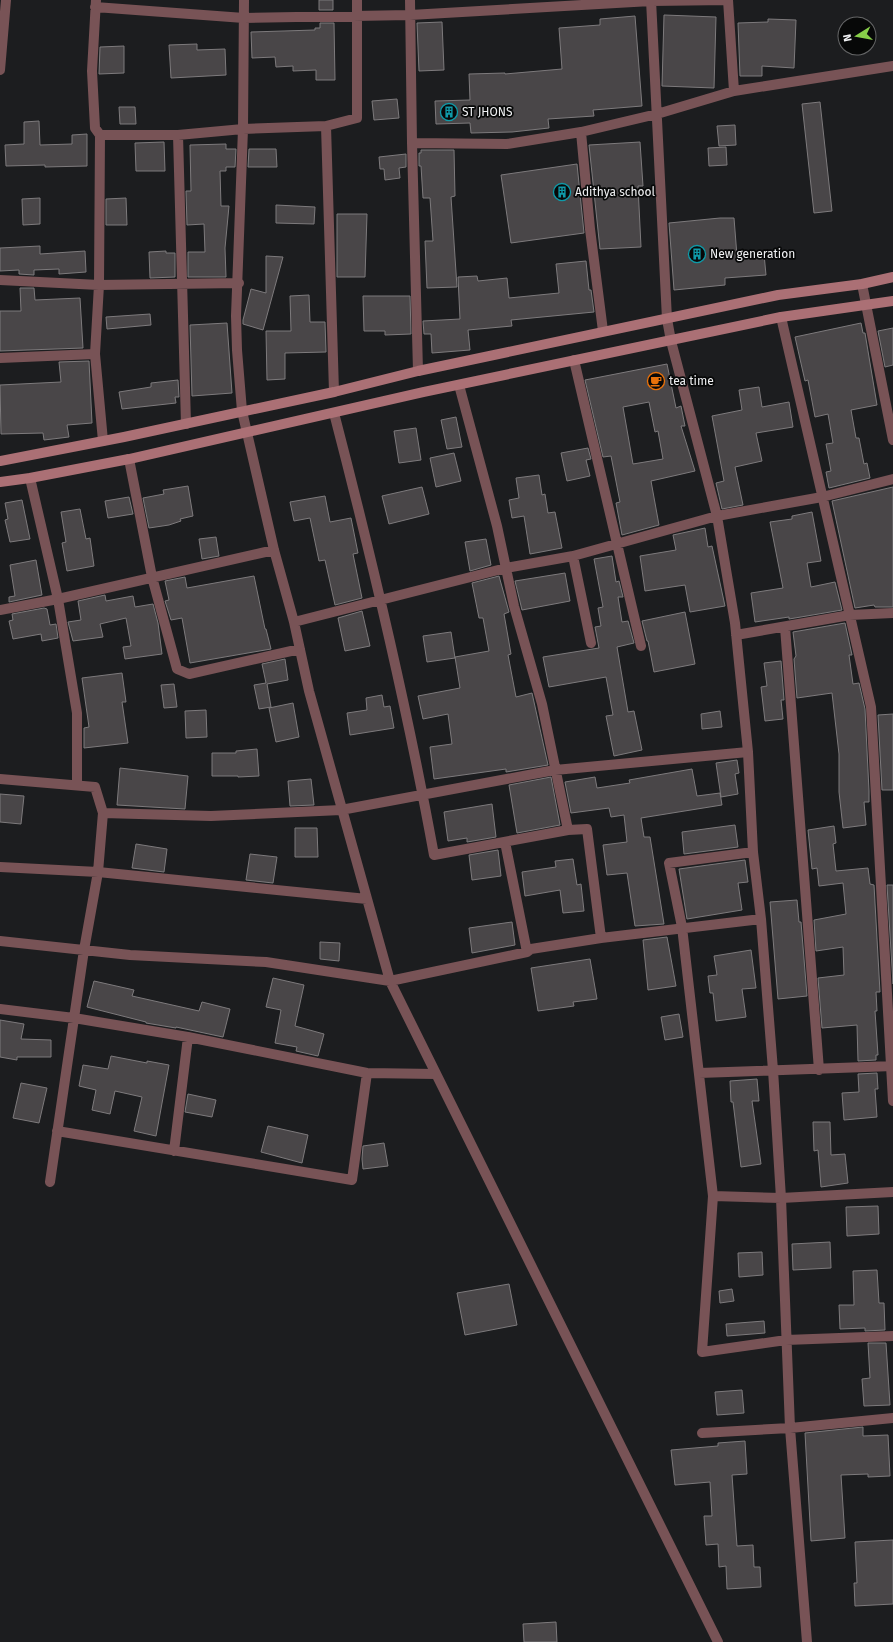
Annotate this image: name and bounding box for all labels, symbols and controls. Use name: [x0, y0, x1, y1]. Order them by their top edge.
north arrow: [837, 16, 877, 56]
text: N: [841, 33, 855, 43]
building icon: ST JHONS: [439, 102, 459, 122]
place label: ST JHONS: [462, 105, 513, 119]
building icon: Adithya school: [552, 182, 572, 202]
place label: Adithya school: [575, 185, 656, 199]
building icon: New generation: [687, 244, 707, 264]
place label: New generation: [710, 247, 795, 261]
cafe icon: tea time: [646, 371, 666, 391]
place label: tea time: [669, 374, 714, 388]

